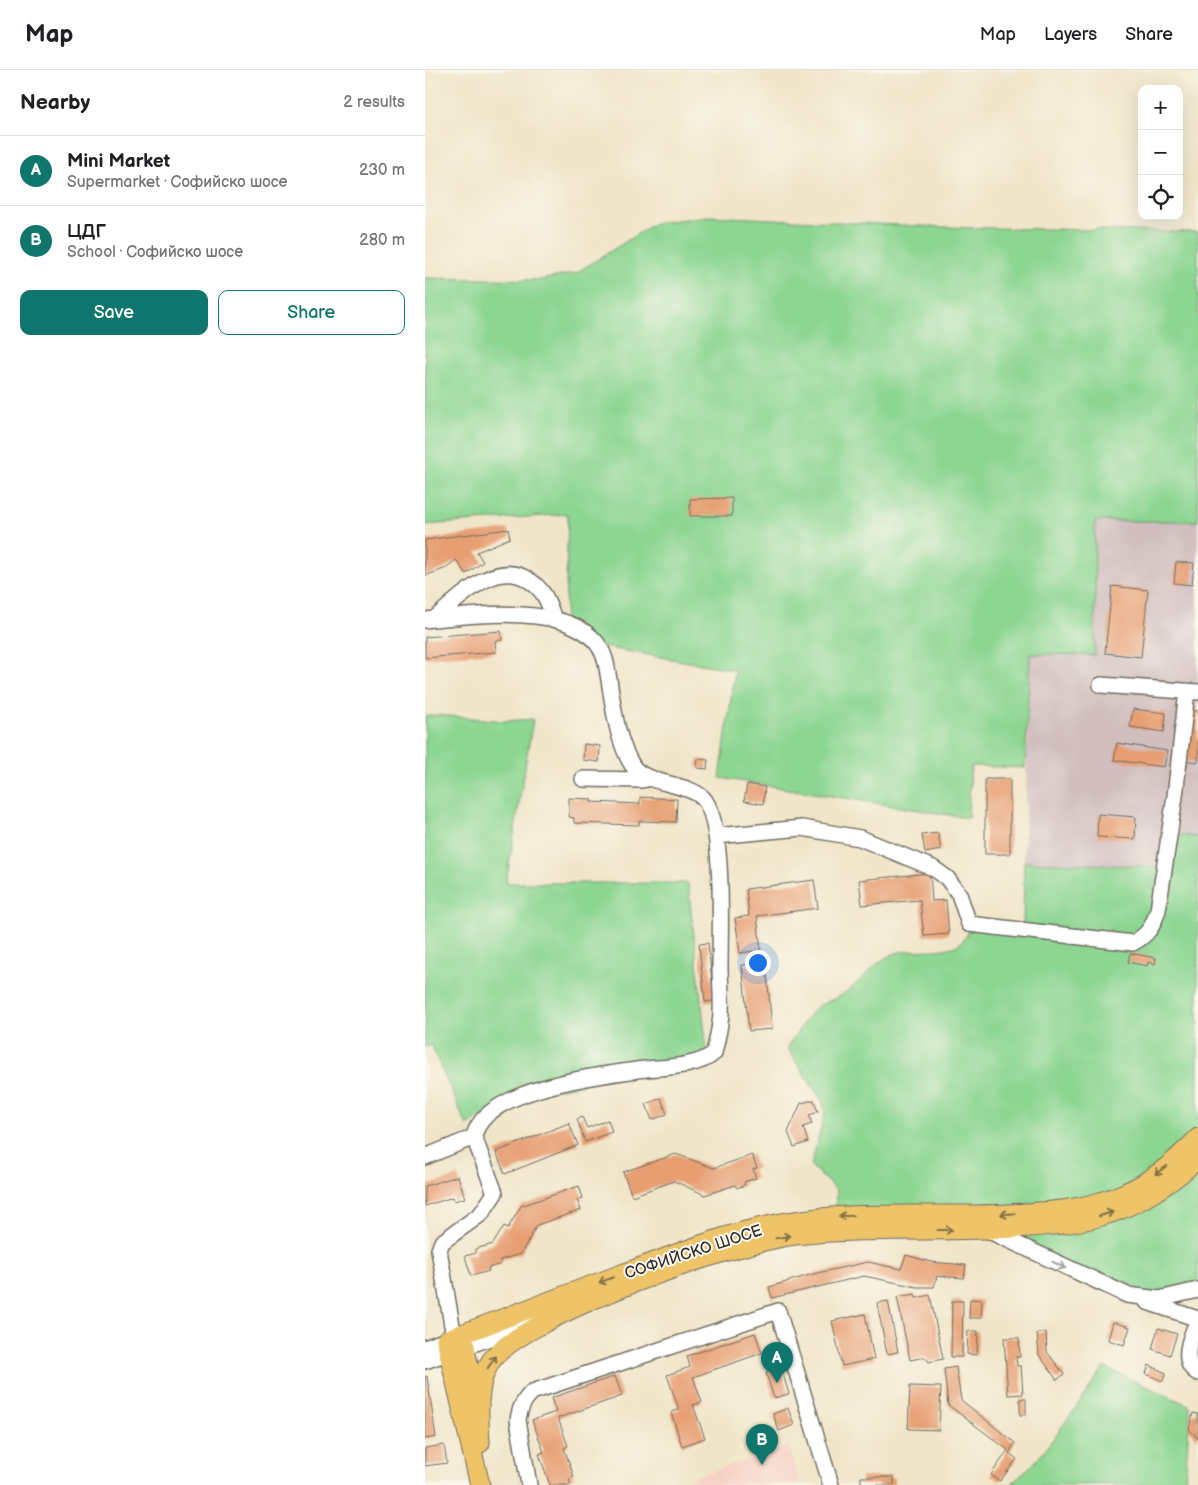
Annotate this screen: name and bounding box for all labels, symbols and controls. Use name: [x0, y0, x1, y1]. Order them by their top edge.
text: Map: [25, 20, 73, 49]
text: Map: [980, 24, 1016, 45]
text: Layers: [1044, 24, 1097, 45]
text: Share: [1125, 24, 1173, 45]
map controls: [1138, 85, 1183, 220]
button: +: [1138, 85, 1183, 130]
text: Nearby: [20, 90, 90, 115]
text: 2 results: [343, 93, 405, 112]
button: −: [1138, 130, 1183, 175]
text: Mini Market: [67, 150, 170, 173]
text: A: [31, 161, 41, 180]
text: 230 m: [359, 161, 405, 180]
text: Supermarket · Софийско шосе: [67, 173, 287, 192]
button: locate: [1138, 175, 1183, 220]
text: ЦДГ: [67, 220, 106, 243]
text: B: [30, 231, 42, 250]
text: 280 m: [359, 231, 405, 250]
text: School · Софийско шосе: [67, 243, 243, 262]
button: Save: [20, 290, 208, 335]
button: Share: [218, 290, 405, 335]
your location: [745, 950, 771, 976]
one-way arrow: [1155, 1165, 1169, 1175]
one-way arrow: [1001, 1209, 1017, 1218]
one-way arrow: [1098, 1209, 1114, 1218]
one-way arrow: [838, 1212, 854, 1221]
street label: СОФИЙСКО ШОСЕ: [622, 1221, 765, 1284]
one-way arrow: [937, 1225, 953, 1235]
one-way arrow: [775, 1231, 791, 1241]
one-way arrow: [1052, 1260, 1067, 1270]
one-way arrow: [599, 1276, 614, 1286]
pin: A: [761, 1342, 793, 1383]
one-way arrow: [487, 1355, 497, 1369]
pin: B: [746, 1424, 778, 1465]

